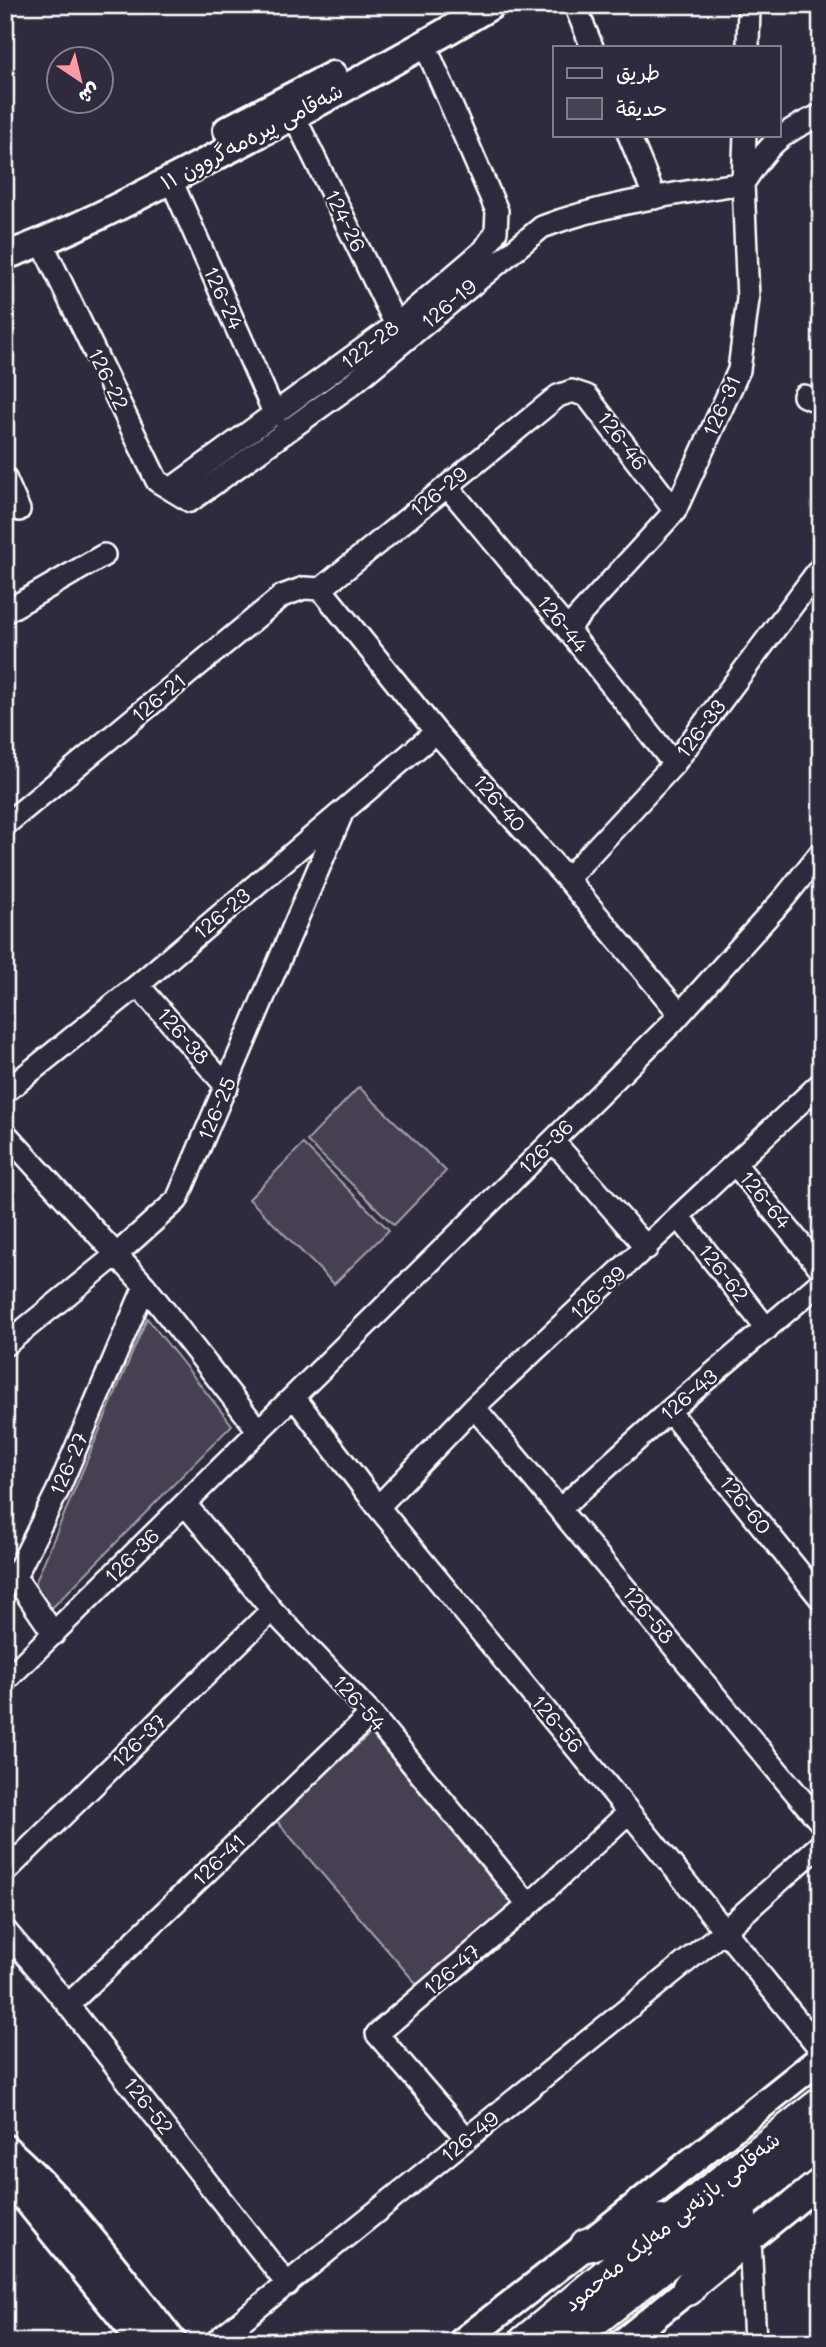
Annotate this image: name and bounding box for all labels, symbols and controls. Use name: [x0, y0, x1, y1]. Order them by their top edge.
north arrow: [46, 46, 116, 116]
legend: [553, 46, 780, 136]
text: طريق: [616, 58, 660, 85]
street label: شەقامی پیرەمەگروون ١١: [156, 76, 348, 197]
text: ش: [74, 78, 106, 111]
text: حديقة: [616, 94, 667, 121]
street label: 124-26: [320, 184, 373, 256]
street label: 126-24: [198, 261, 251, 334]
street label: 126-19: [415, 272, 481, 334]
street label: 122-28: [335, 313, 404, 374]
street label: 126-22: [83, 343, 136, 414]
street label: 126-31: [695, 371, 746, 440]
street label: 126-46: [592, 405, 654, 475]
street label: 126-29: [404, 459, 472, 522]
street label: 126-44: [531, 588, 595, 658]
street label: 126-21: [125, 666, 191, 728]
street label: 126-33: [669, 693, 731, 763]
street label: 126-40: [468, 768, 533, 837]
street label: 126-23: [187, 881, 255, 945]
street label: 126-38: [152, 1001, 217, 1069]
street label: 126-25: [190, 1072, 241, 1144]
street label: 126-36: [511, 1112, 578, 1179]
street label: 126-64: [734, 1164, 798, 1234]
street label: 126-62: [693, 1237, 755, 1307]
street label: 126-39: [563, 1259, 631, 1325]
street label: 126-43: [654, 1362, 722, 1426]
street label: 126-27: [42, 1428, 93, 1499]
street label: 126-60: [714, 1469, 778, 1539]
street label: 126-36: [97, 1521, 164, 1588]
street label: 126-58: [617, 1579, 681, 1649]
street label: 126-54: [328, 1668, 393, 1736]
street label: 126-56: [526, 1688, 590, 1758]
street label: 126-37: [105, 1707, 171, 1773]
street label: 126-41: [185, 1827, 250, 1891]
street label: 126-47: [417, 1937, 485, 2001]
street label: 126-52: [118, 2071, 180, 2140]
street label: 126-49: [434, 2104, 504, 2168]
street label: شەقامی بازنەیی مەلیک مەحمود: [557, 2125, 786, 2318]

